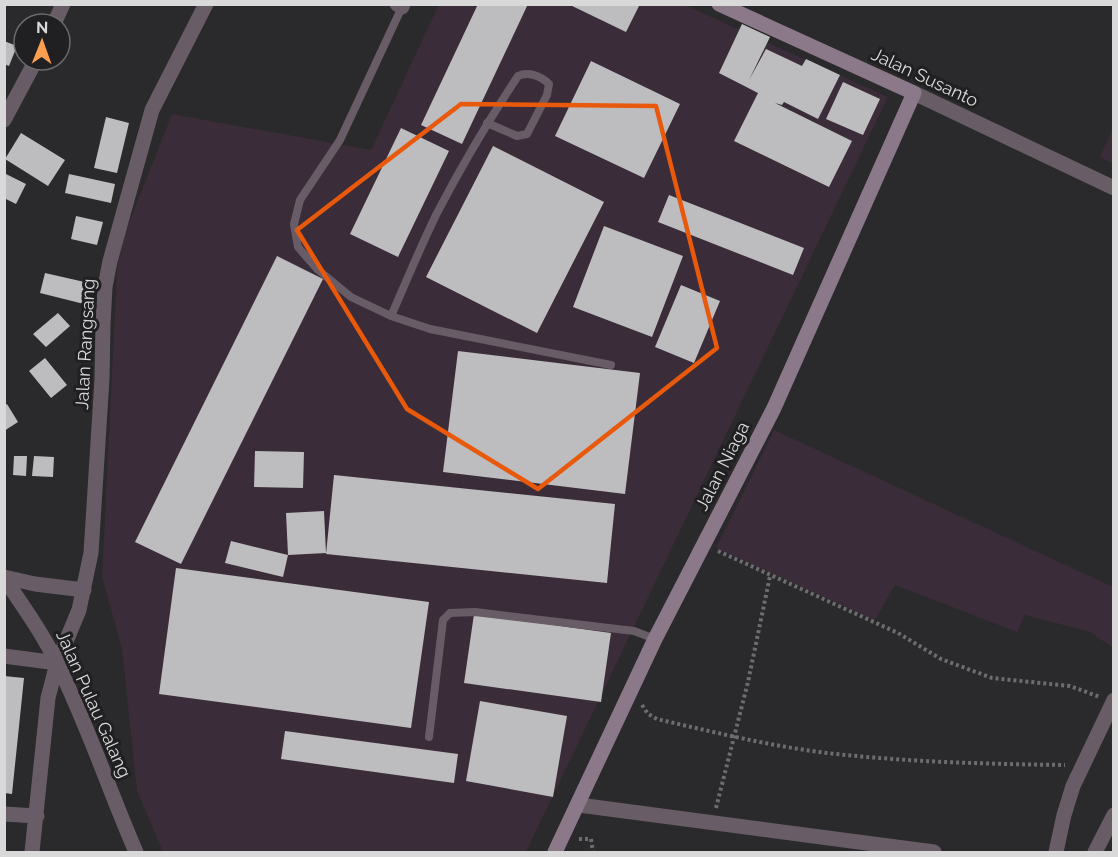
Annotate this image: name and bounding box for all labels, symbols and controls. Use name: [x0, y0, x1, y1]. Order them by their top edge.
north arrow: [12, 12, 72, 72]
text: N: [36, 18, 49, 37]
street label: Jalan Susanto: [868, 43, 982, 111]
street label: Jalan Rangsang: [71, 278, 99, 410]
street label: Jalan Niaga: [691, 418, 753, 514]
street label: Jalan Pulau Galang: [52, 627, 136, 781]

